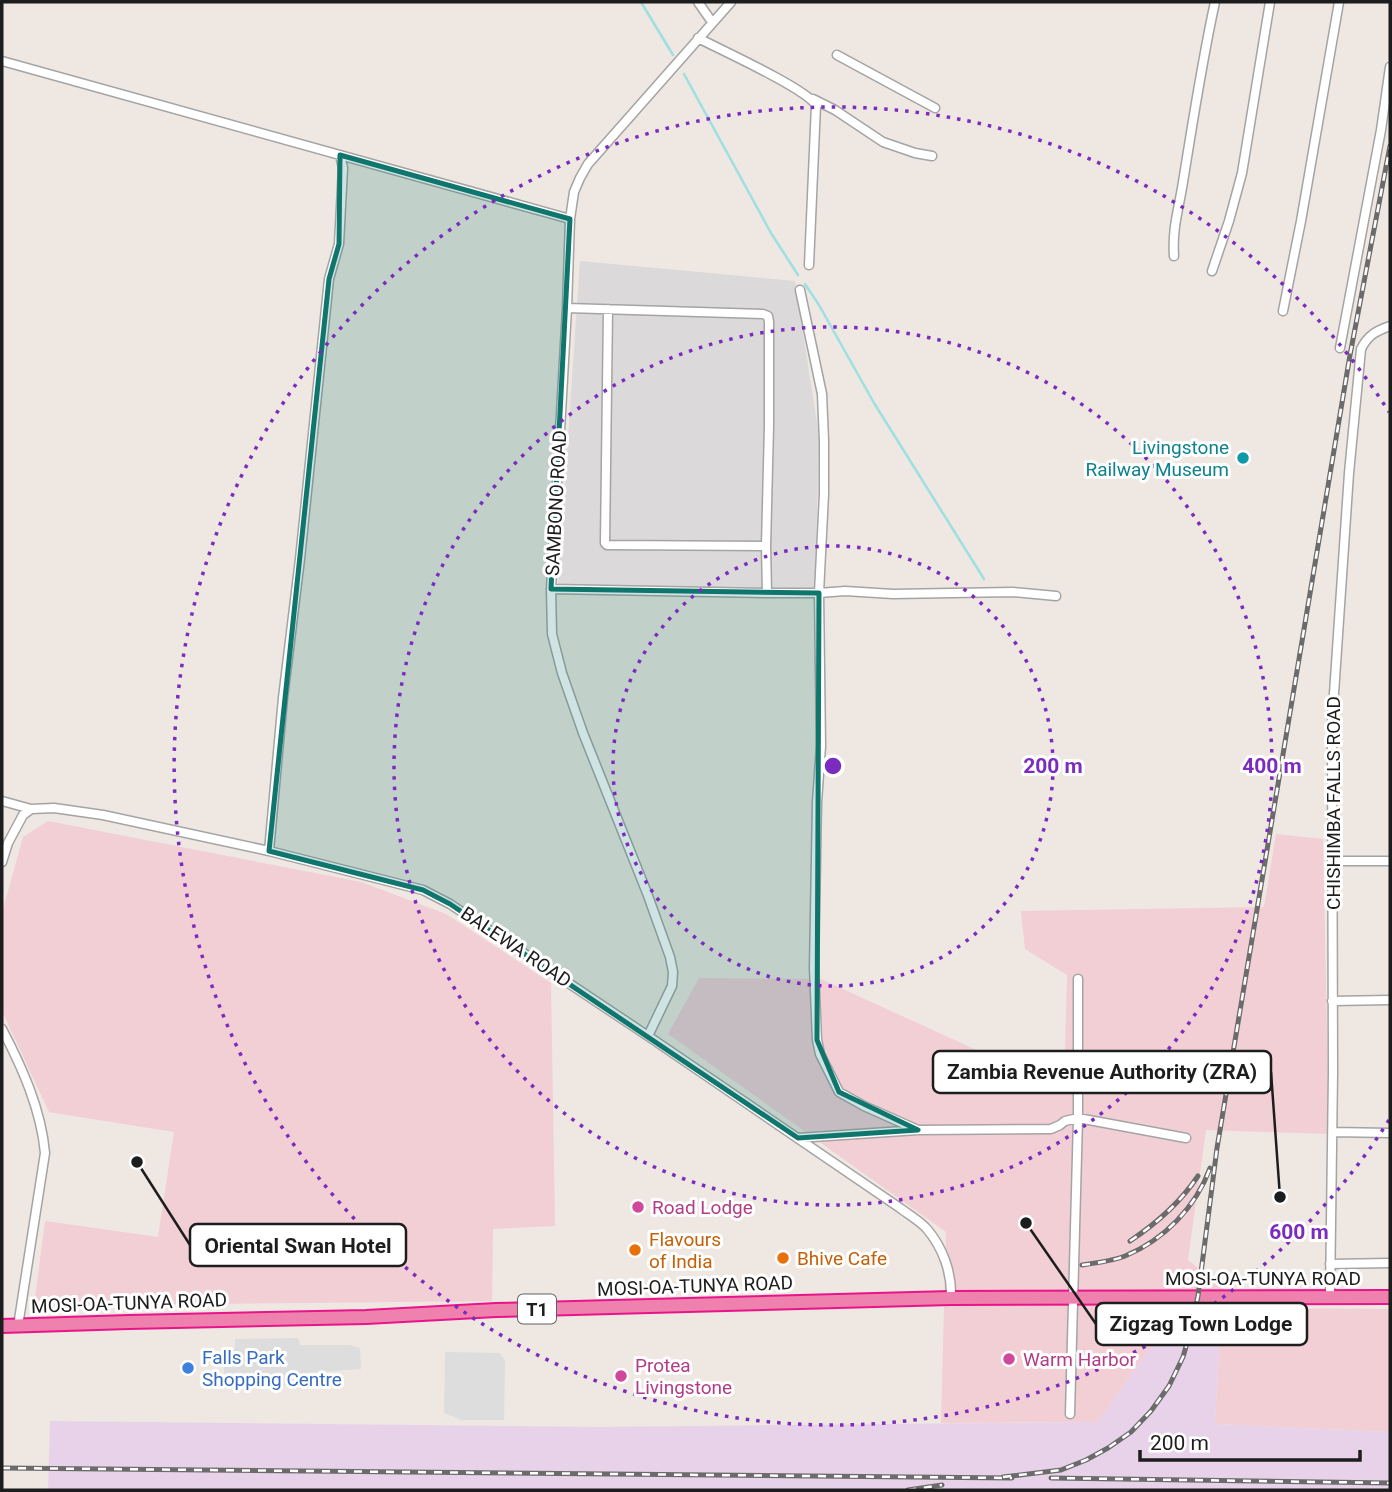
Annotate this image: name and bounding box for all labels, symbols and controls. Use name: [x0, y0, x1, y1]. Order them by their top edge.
street label: SAMBONO ROAD: [541, 430, 571, 576]
place label: Livingstone Railway Museum: [1085, 436, 1229, 481]
marker: Livingstone Railway Museum: [1235, 450, 1251, 466]
street label: CHISHIMBA FALLS ROAD: [1322, 696, 1345, 910]
centre of rings: [821, 754, 845, 778]
text: 200 m: [1023, 754, 1083, 778]
text: 400 m: [1242, 754, 1302, 778]
street label: BALEWA ROAD: [456, 902, 576, 992]
callout: Zambia Revenue Authority (ZRA): [933, 1051, 1271, 1093]
text: Zambia Revenue Authority (ZRA): [947, 1060, 1257, 1084]
place label: Road Lodge: [652, 1196, 753, 1219]
marker: Road Lodge: [630, 1199, 646, 1215]
text: 600 m: [1269, 1220, 1329, 1244]
callout: Oriental Swan Hotel: [190, 1224, 406, 1266]
place label: Flavours of India: [649, 1228, 721, 1273]
text: Oriental Swan Hotel: [204, 1234, 392, 1258]
marker: Flavours of India: [627, 1242, 643, 1258]
place label: Bhive Cafe: [797, 1247, 887, 1270]
marker: Bhive Cafe: [775, 1250, 791, 1266]
street label: MOSI-OA-TUNYA ROAD: [1165, 1267, 1361, 1290]
street label: MOSI-OA-TUNYA ROAD: [597, 1271, 793, 1301]
street label: MOSI-OA-TUNYA ROAD: [31, 1288, 227, 1318]
road number: T1: [518, 1294, 556, 1324]
callout: Zigzag Town Lodge: [1096, 1303, 1307, 1345]
text: Zigzag Town Lodge: [1110, 1312, 1292, 1336]
place label: Falls Park Shopping Centre: [202, 1346, 342, 1391]
place label: Warm Harbor: [1023, 1348, 1137, 1371]
marker: Warm Harbor: [1001, 1351, 1017, 1367]
place label: Protea Livingstone: [635, 1354, 732, 1399]
marker: Falls Park Shopping Centre: [180, 1360, 196, 1376]
marker: Protea Livingstone: [613, 1368, 629, 1384]
scale bar: [1140, 1418, 1360, 1462]
text: 200 m: [1150, 1431, 1209, 1455]

